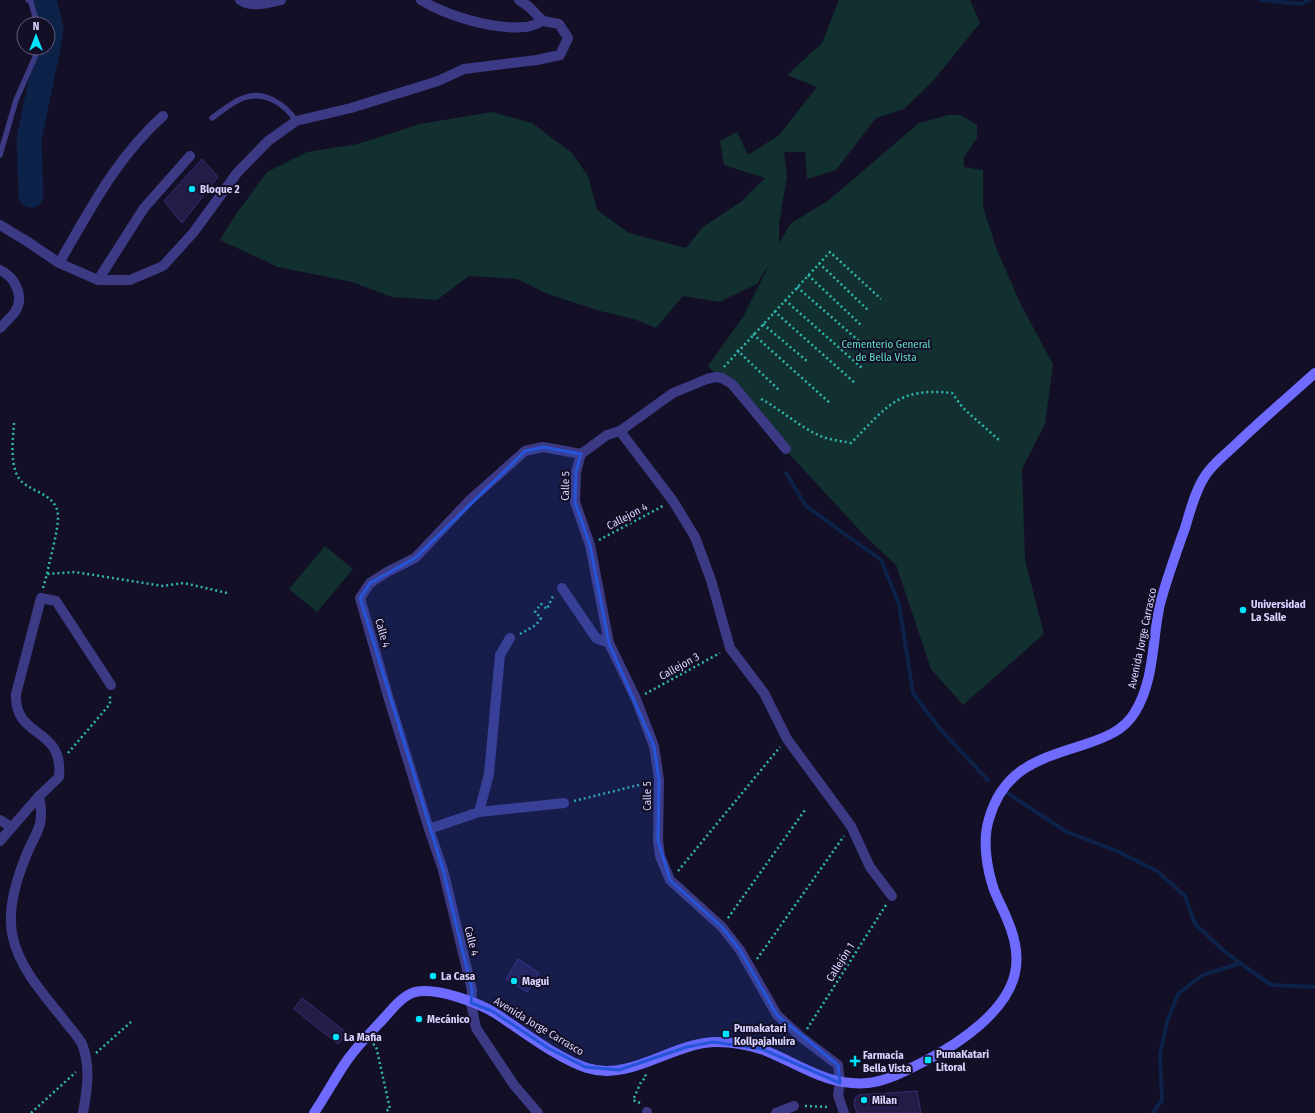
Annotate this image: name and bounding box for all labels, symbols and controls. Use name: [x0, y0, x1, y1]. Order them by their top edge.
north arrow: [16, 16, 56, 56]
text: N: [33, 20, 39, 33]
place label: Bloque 2: [200, 183, 240, 196]
marker: Bloque 2: [187, 184, 197, 194]
park label: Cementerio General de Bella Vista: [842, 338, 931, 364]
street label: Calle 5: [559, 471, 572, 501]
street label: Callejon 4: [605, 500, 650, 533]
street label: Avenida Jorge Carrasco: [1125, 586, 1160, 690]
place label: Universidad La Salle: [1251, 598, 1306, 624]
marker: Universidad La Salle: [1238, 605, 1248, 615]
street label: Calle 4: [372, 617, 393, 650]
street label: Callejon 3: [657, 650, 702, 683]
street label: Calle 5: [641, 781, 654, 811]
street label: Calle 4: [462, 925, 482, 958]
street label: Callejón 1: [823, 941, 857, 984]
place label: La Casa: [441, 970, 476, 983]
marker: La Casa: [428, 971, 438, 981]
place label: Magui: [522, 975, 549, 988]
marker: Magui: [509, 976, 519, 986]
street label: Avenida Jorge Carrasco: [491, 994, 586, 1059]
place label: Mecánico: [427, 1013, 470, 1026]
marker: Mecánico: [414, 1014, 424, 1024]
place label: Pumakatari Kollpajahuira: [734, 1022, 796, 1048]
marker: Pumakatari Kollpajahuira: [721, 1029, 731, 1039]
place label: La Mafia: [344, 1031, 382, 1044]
marker: La Mafia: [331, 1032, 341, 1042]
place label: PumaKatari Litoral: [936, 1048, 989, 1074]
place label: Farmacia Bella Vista: [863, 1049, 912, 1075]
marker: PumaKatari Litoral: [923, 1055, 933, 1065]
marker: Farmacia Bella Vista: [850, 1056, 860, 1066]
place label: Milan: [872, 1094, 897, 1107]
marker: Milan: [859, 1095, 869, 1105]

